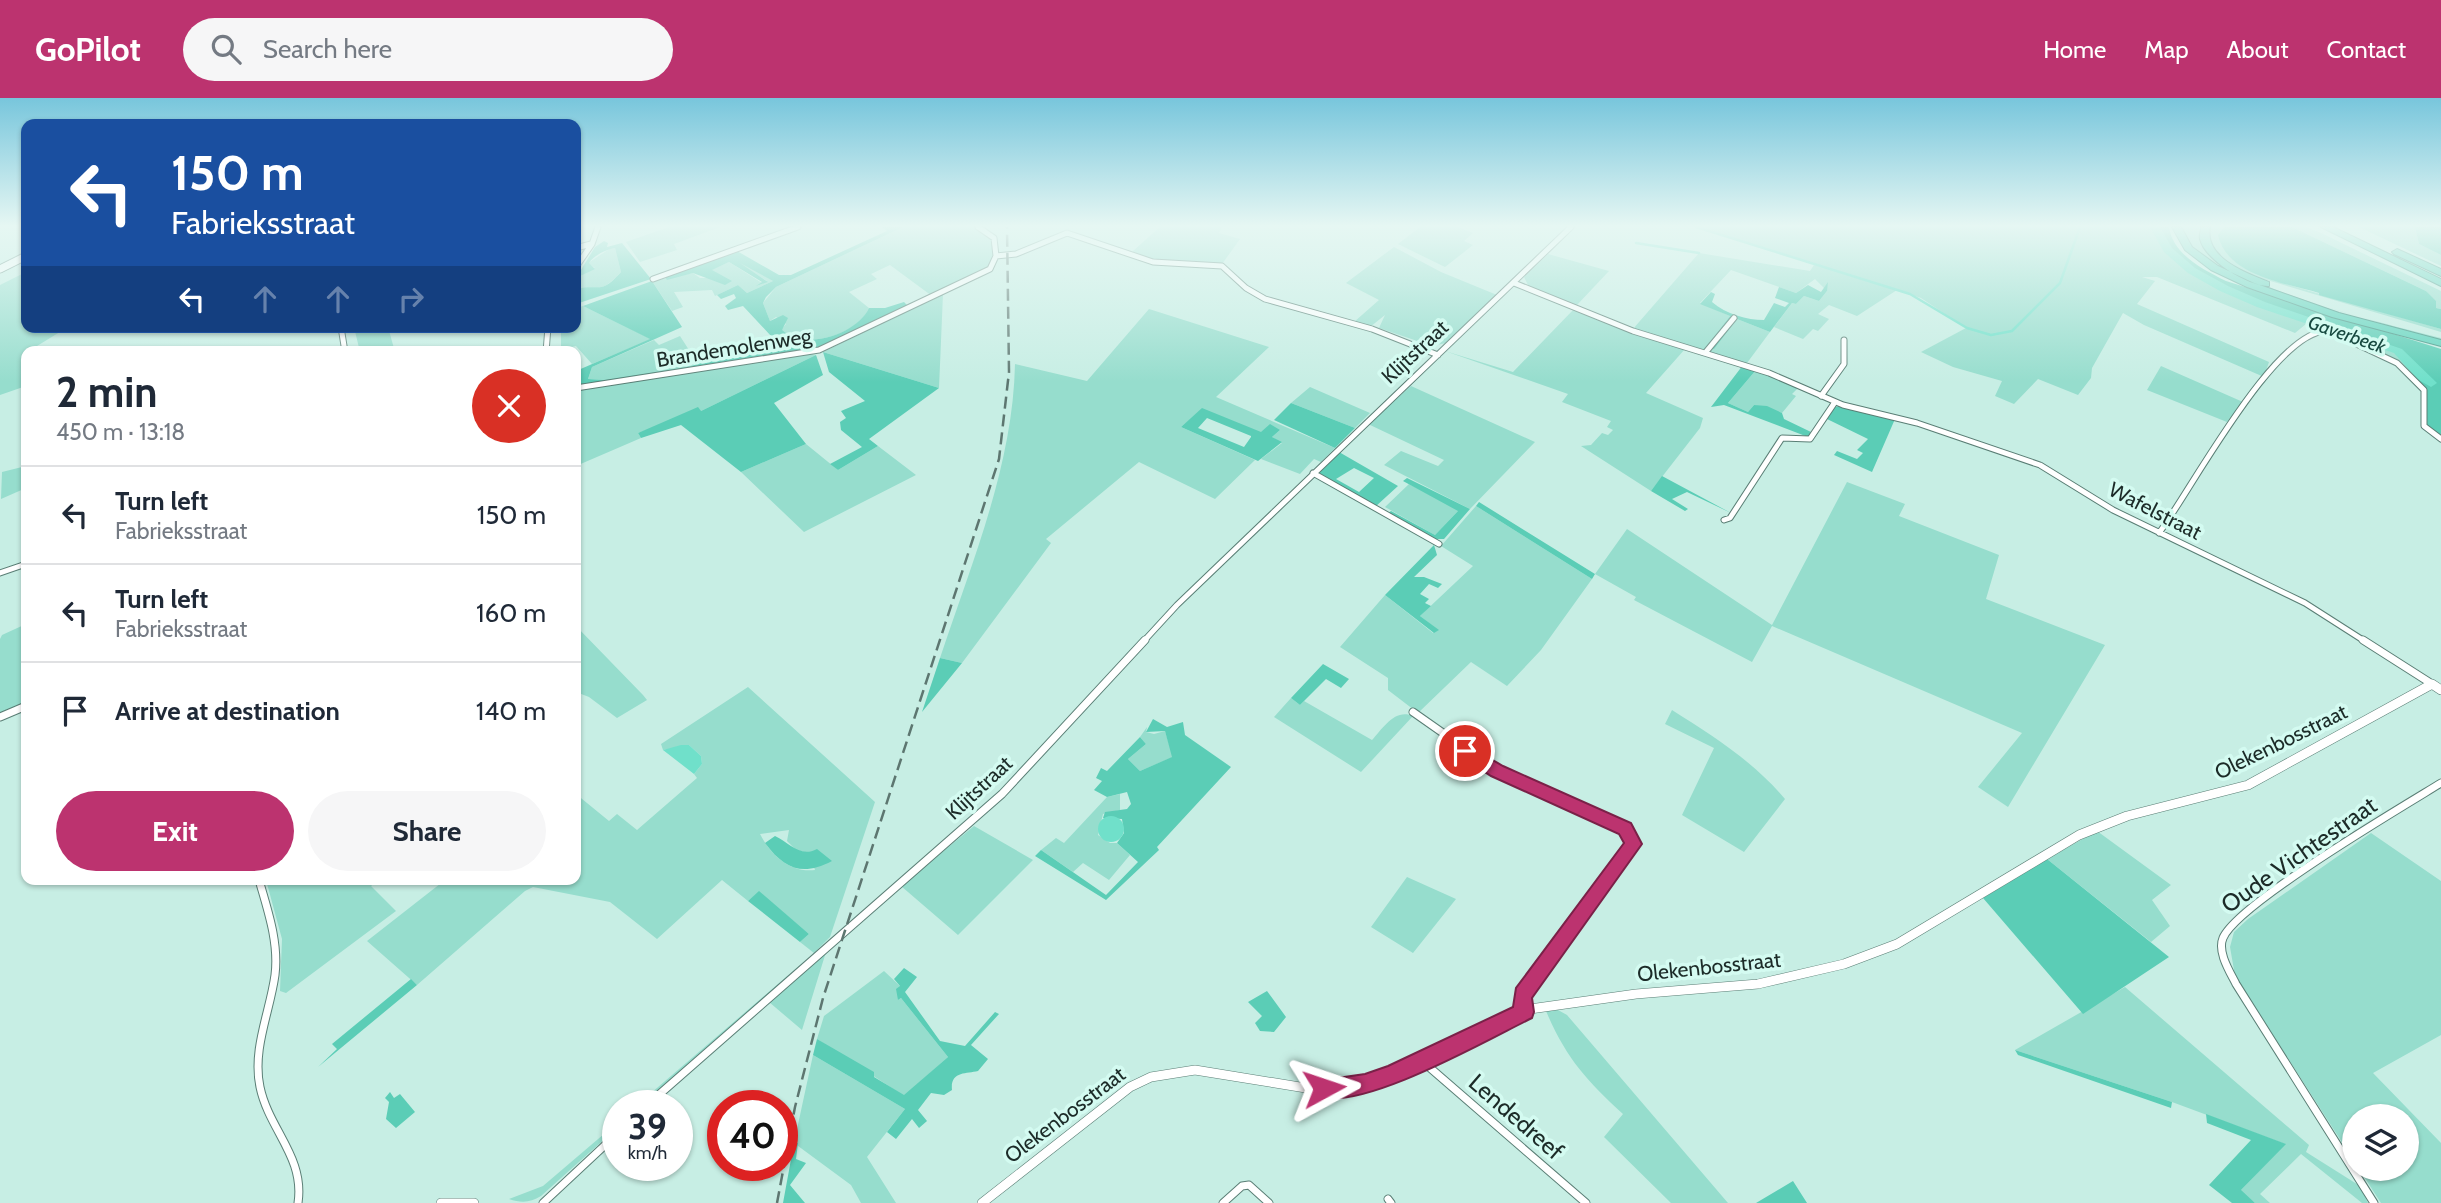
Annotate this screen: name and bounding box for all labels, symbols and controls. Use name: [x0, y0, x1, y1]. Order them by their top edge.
search box: [183, 18, 673, 81]
text: GoPilot: [35, 29, 141, 69]
icon: search: [207, 30, 245, 68]
text: Search here: [263, 33, 392, 65]
text: Home: [2043, 35, 2106, 64]
text: Map: [2144, 35, 2189, 64]
text: About: [2227, 35, 2289, 64]
text: Contact: [2327, 35, 2406, 64]
text: 150 m: [171, 143, 304, 202]
icon: left: [56, 147, 147, 238]
text: Fabrieksstraat: [171, 203, 355, 242]
icon: left: [173, 280, 211, 318]
icon: ahead: [246, 280, 284, 318]
icon: ahead: [319, 280, 357, 318]
icon: right: [392, 280, 430, 318]
water label: Gaverbeek: [2305, 311, 2389, 359]
street label: Klijtstraat: [1376, 314, 1454, 390]
street label: Brandemolenweg: [655, 323, 814, 372]
text: 2 min: [56, 366, 157, 418]
button: close: [472, 369, 546, 443]
text: 450 m · 13:18: [56, 418, 185, 446]
street label: Wafelstraat: [2105, 477, 2206, 545]
text: Turn left: [115, 485, 208, 517]
icon: left: [56, 496, 94, 534]
text: 150 m: [477, 499, 546, 531]
text: Fabrieksstraat: [115, 517, 247, 545]
text: Turn left: [115, 583, 208, 615]
icon: left: [56, 594, 94, 632]
text: 160 m: [476, 597, 546, 629]
text: Fabrieksstraat: [115, 615, 247, 643]
icon: arrive: [56, 692, 94, 730]
text: Arrive at destination: [115, 695, 340, 727]
text: 140 m: [476, 695, 546, 727]
street label: Olekenbosstraat: [2210, 699, 2351, 784]
pin: [1435, 721, 1495, 781]
icon: arrive: [1446, 732, 1484, 770]
street label: Klijtstraat: [940, 750, 1018, 826]
street label: Oude Vichtestraat: [2215, 790, 2382, 919]
button: Exit: [56, 791, 294, 871]
button: Share: [308, 791, 546, 871]
street label: Olekenbosstraat: [1636, 947, 1782, 986]
position arrow: [1287, 1051, 1361, 1125]
street label: Olekenbosstraat: [1000, 1061, 1130, 1168]
street label: Lendedreef: [1463, 1068, 1570, 1166]
speed limit sign: 40: [707, 1090, 798, 1181]
map controls: [2342, 1104, 2419, 1181]
button: layers: [2342, 1104, 2419, 1181]
text: 39: [628, 1105, 667, 1148]
text: km/h: [628, 1142, 667, 1164]

